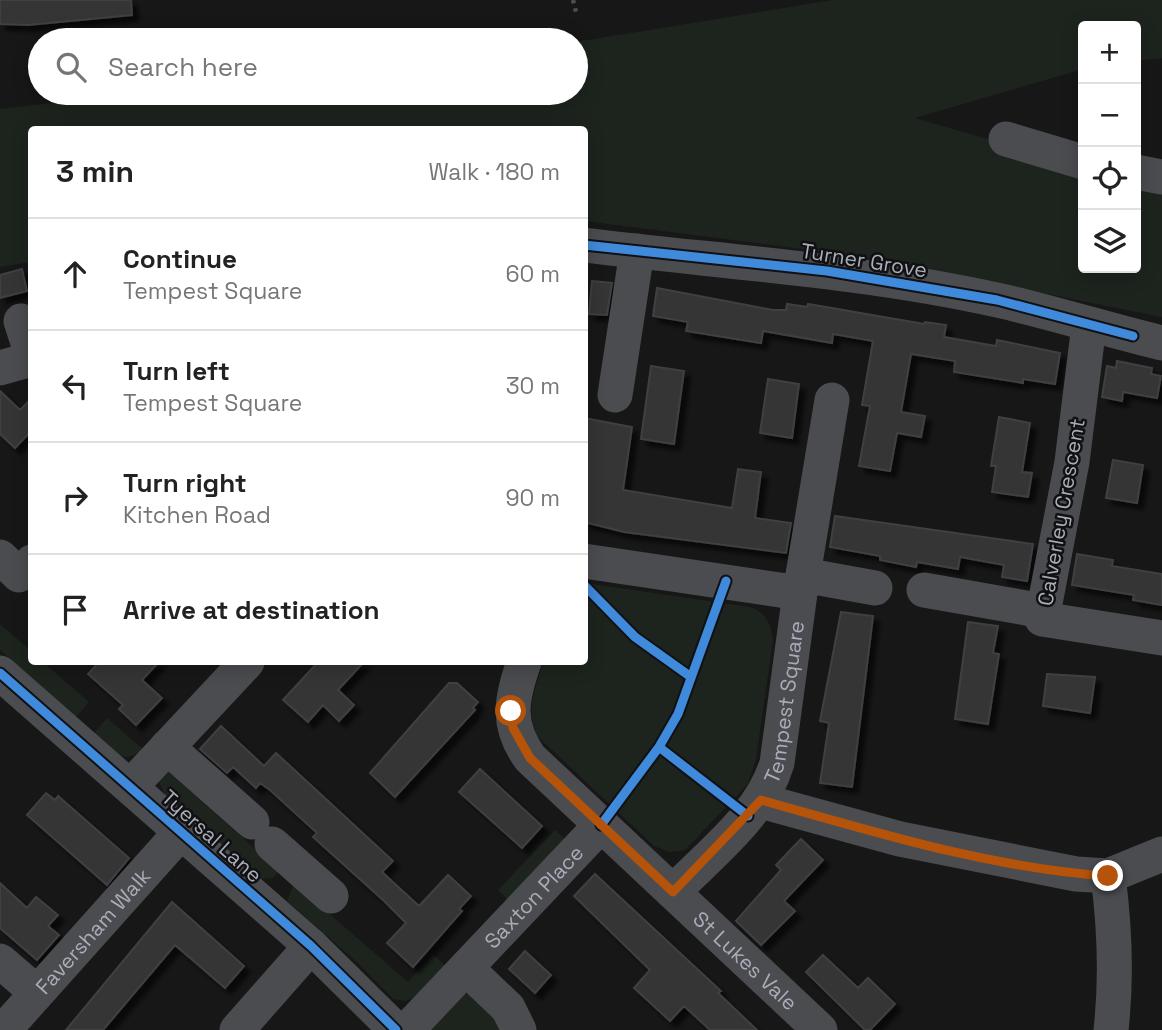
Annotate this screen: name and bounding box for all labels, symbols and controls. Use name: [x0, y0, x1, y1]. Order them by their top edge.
map controls: [1078, 21, 1141, 273]
button: +: [1078, 21, 1141, 84]
search box: [28, 28, 588, 105]
icon: search: [52, 48, 90, 86]
text: Search here: [108, 50, 258, 84]
button: −: [1078, 84, 1141, 147]
button: locate: [1078, 147, 1141, 210]
text: 3 min: [56, 152, 134, 191]
text: Walk · 180 m: [428, 157, 560, 187]
button: layers: [1078, 210, 1141, 273]
street label: Turner Grove: [799, 237, 929, 283]
text: Continue: [123, 242, 237, 276]
icon: ahead: [56, 255, 94, 293]
text: 60 m: [505, 259, 560, 289]
text: Tempest Square: [123, 276, 302, 306]
text: Turn left: [123, 354, 230, 388]
icon: left: [56, 367, 94, 405]
text: 30 m: [506, 371, 560, 401]
text: Tempest Square: [123, 388, 302, 418]
street label: Calverley Crescent: [1031, 416, 1091, 608]
text: Turn right: [123, 466, 247, 500]
icon: right: [56, 479, 94, 517]
text: 90 m: [505, 483, 560, 513]
text: Kitchen Road: [123, 500, 271, 530]
icon: arrive: [56, 591, 94, 629]
text: Arrive at destination: [123, 593, 380, 627]
street label: Tempest Square: [757, 619, 810, 788]
route start: [495, 695, 526, 726]
street label: Tyersal Lane: [156, 784, 268, 888]
street label: Saxton Place: [478, 839, 589, 954]
route end: [1092, 860, 1123, 891]
street label: Faversham Walk: [29, 862, 156, 999]
street label: St Lukes Vale: [688, 905, 804, 1016]

